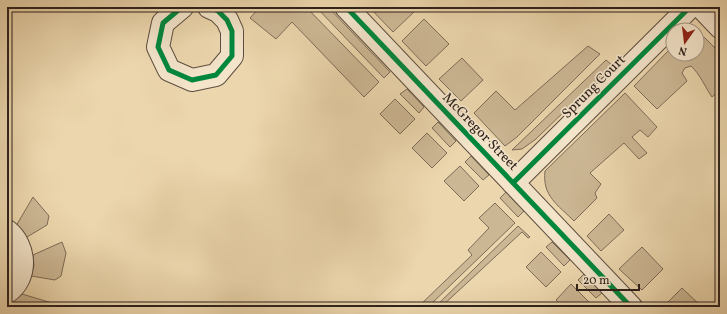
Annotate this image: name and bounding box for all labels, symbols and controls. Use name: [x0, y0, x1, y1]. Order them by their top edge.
north arrow: [665, 22, 705, 62]
text: N: [677, 42, 689, 58]
street label: Sprung Court: [558, 51, 630, 123]
street label: McGregor Street: [438, 89, 522, 175]
scale bar: [577, 266, 639, 292]
text: 20 m: [583, 273, 610, 289]

